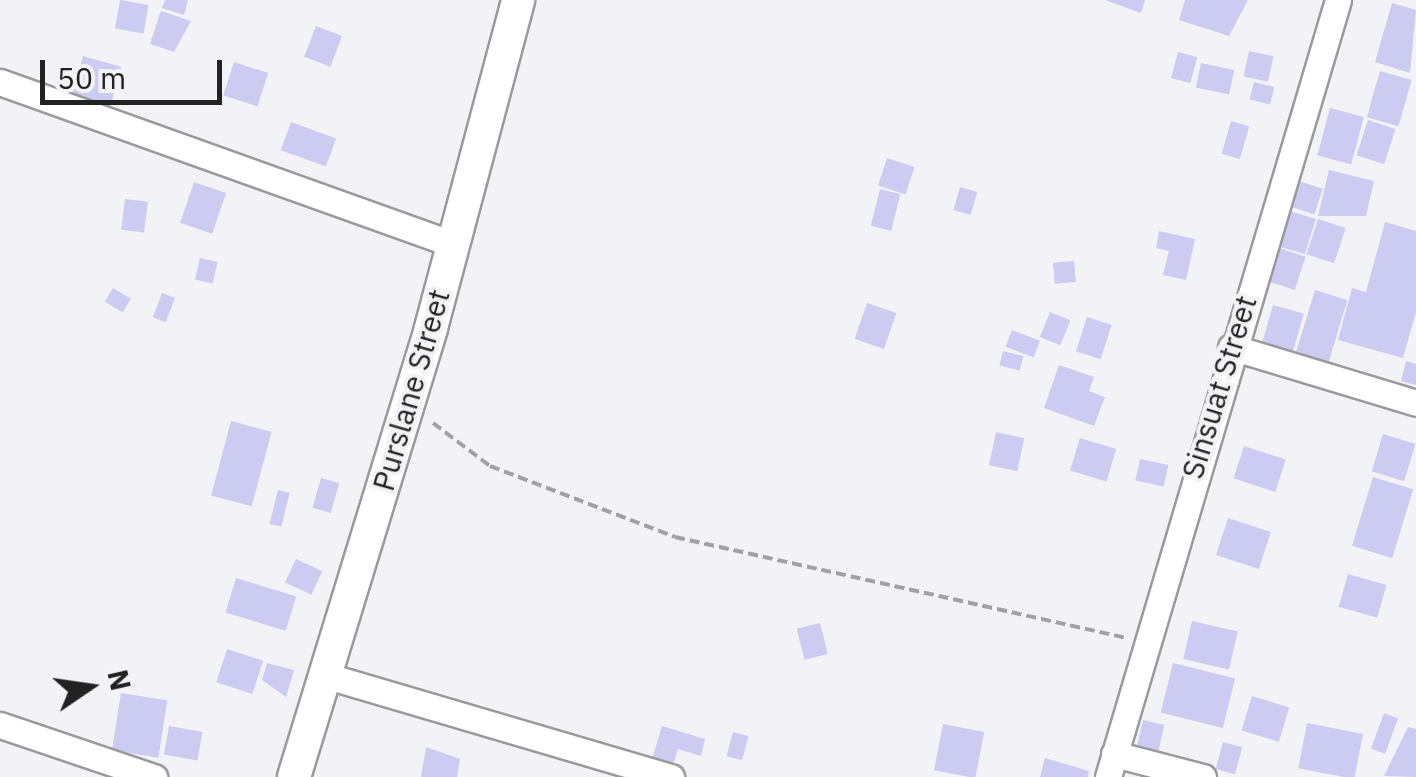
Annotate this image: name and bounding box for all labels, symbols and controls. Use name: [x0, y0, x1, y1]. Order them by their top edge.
scale bar: [45, 40, 228, 102]
text: 50 m: [57, 58, 126, 97]
street label: Purslane Street: [365, 285, 457, 495]
street label: Sinsuat Street: [1174, 291, 1264, 483]
north arrow: [40, 637, 140, 737]
text: N: [99, 666, 140, 694]

